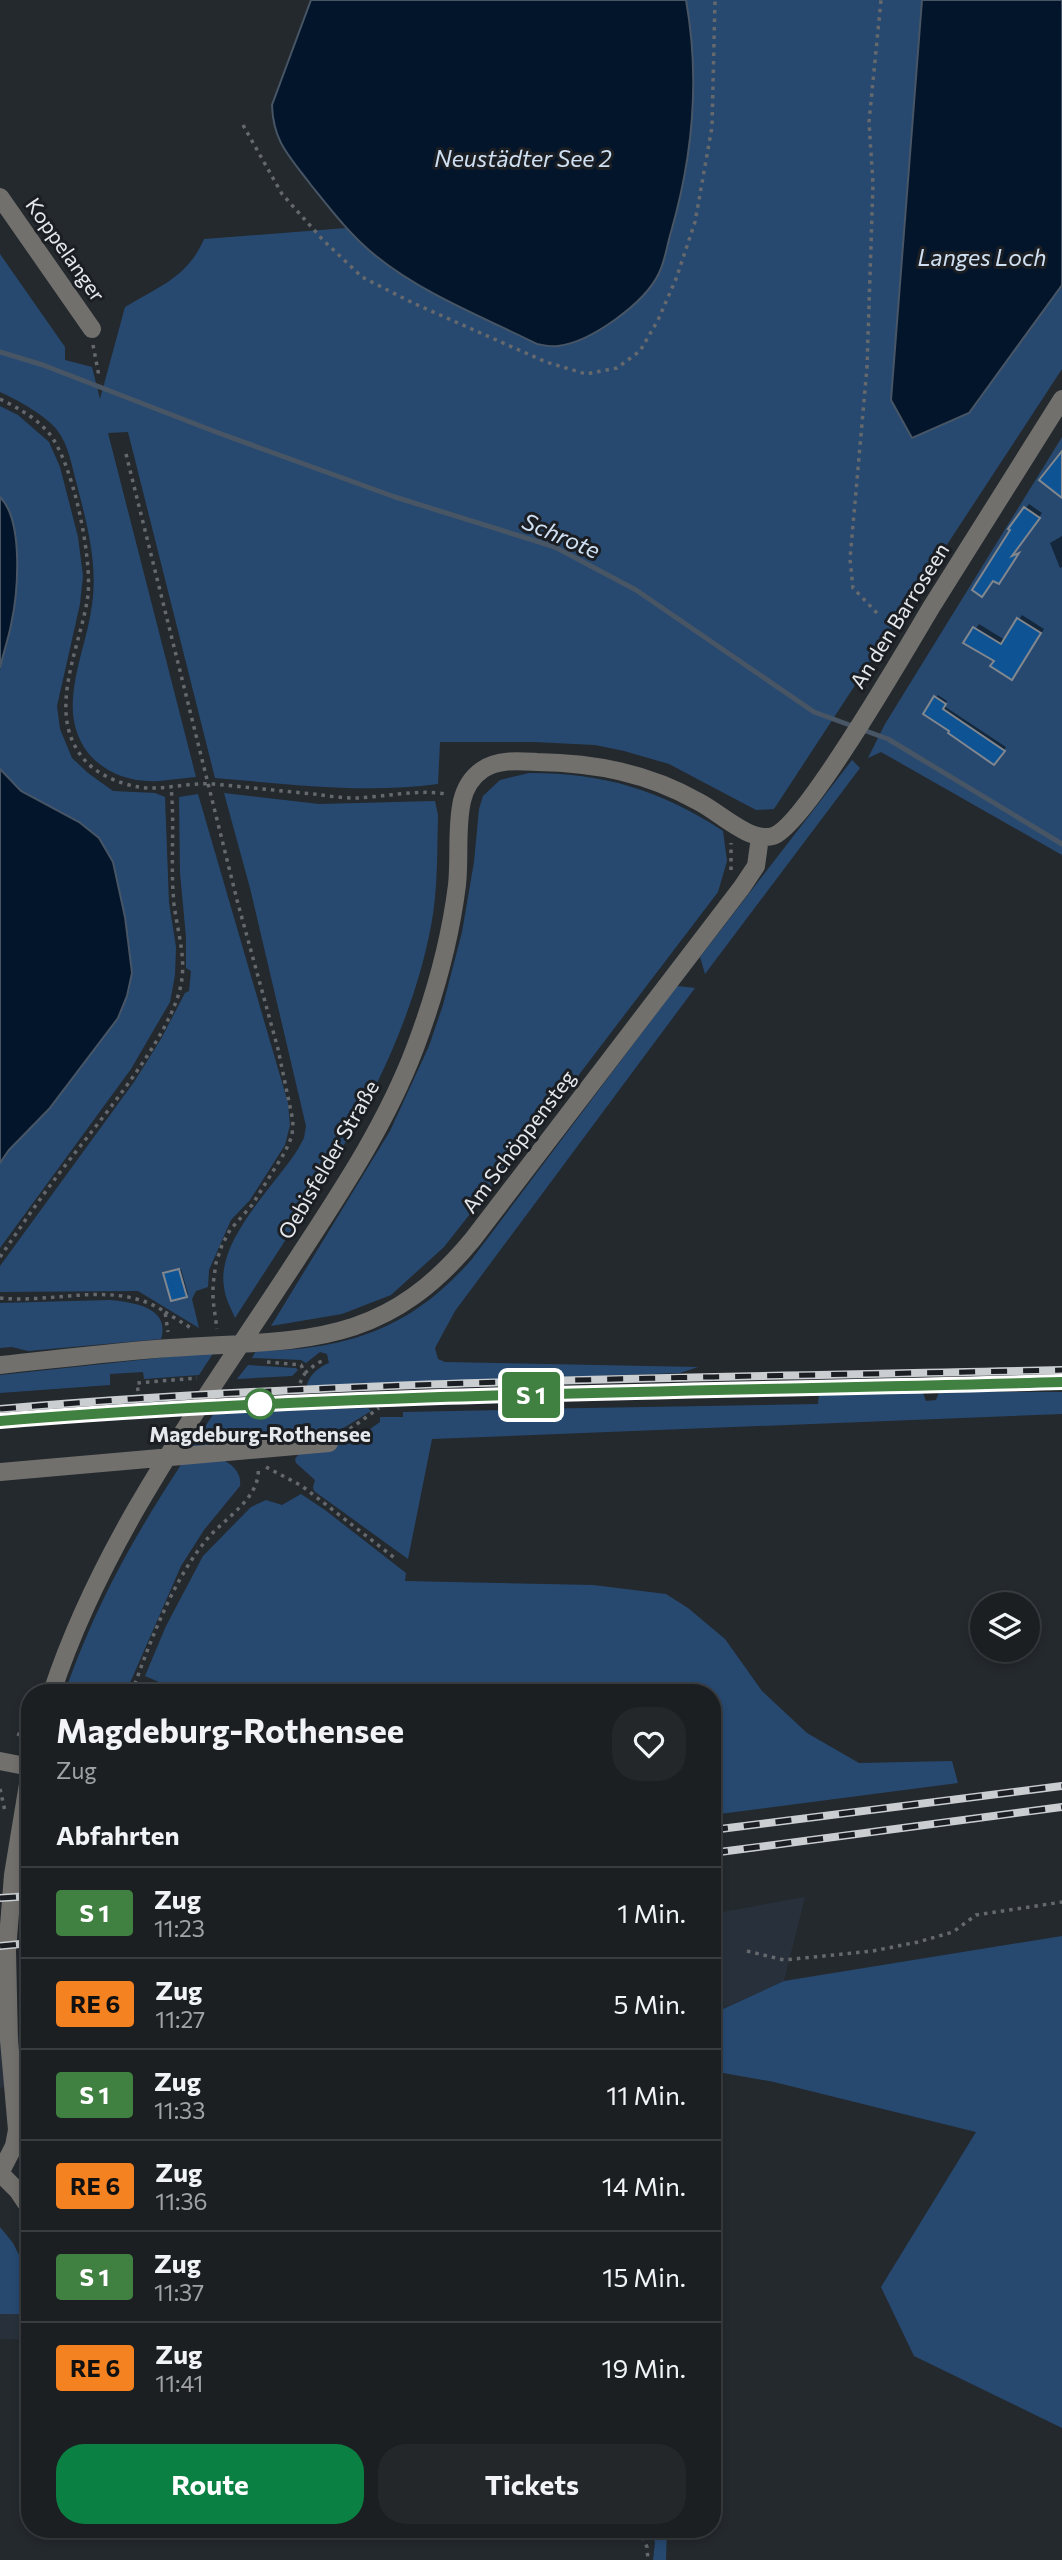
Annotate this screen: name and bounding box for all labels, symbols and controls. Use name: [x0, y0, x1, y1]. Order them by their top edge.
water label: Neustädter See 2: [434, 144, 612, 172]
street label: Koppelanger: [21, 192, 111, 306]
water label: Langes Loch: [917, 243, 1047, 271]
water label: Schrote: [518, 506, 604, 564]
street label: An den Barroseen: [844, 538, 954, 693]
street label: Am Schöppensteg: [456, 1065, 580, 1217]
street label: Oebisfelder Straße: [272, 1075, 383, 1243]
line badge: S 1: [491, 1372, 571, 1418]
text: S 1: [516, 1380, 546, 1409]
marker: Magdeburg-Rothensee: [245, 1389, 275, 1419]
place label: Magdeburg-Rothensee: [149, 1421, 371, 1446]
map controls: [970, 1592, 1040, 1662]
button: layers: [970, 1592, 1040, 1662]
button: heart: [612, 1707, 686, 1781]
text: Magdeburg-Rothensee: [56, 1709, 404, 1750]
text: Zug: [56, 1756, 97, 1784]
text: Abfahrten: [56, 1819, 179, 1850]
text: Zug: [154, 1883, 201, 1914]
text: 1 Min.: [617, 1897, 686, 1928]
text: S 1: [80, 1898, 109, 1927]
text: 11:23: [154, 1914, 205, 1942]
text: Zug: [155, 1974, 202, 2005]
text: 5 Min.: [613, 1988, 686, 2019]
text: RE 6: [70, 1989, 120, 2018]
text: 11:27: [155, 2005, 205, 2033]
text: Zug: [154, 2065, 201, 2096]
text: 11 Min.: [606, 2079, 686, 2110]
text: S 1: [80, 2080, 109, 2109]
text: 11:33: [154, 2096, 205, 2124]
text: Zug: [155, 2156, 202, 2187]
text: 14 Min.: [602, 2170, 686, 2201]
text: RE 6: [70, 2171, 120, 2200]
text: 11:36: [155, 2187, 208, 2215]
text: Zug: [154, 2247, 201, 2278]
text: 15 Min.: [602, 2261, 686, 2292]
text: S 1: [80, 2262, 109, 2291]
text: 11:37: [154, 2278, 204, 2306]
text: Zug: [155, 2338, 202, 2369]
text: 19 Min.: [602, 2352, 686, 2383]
text: RE 6: [70, 2353, 120, 2382]
text: 11:41: [155, 2369, 203, 2397]
button: Route: [56, 2444, 364, 2524]
button: Tickets: [378, 2444, 686, 2524]

